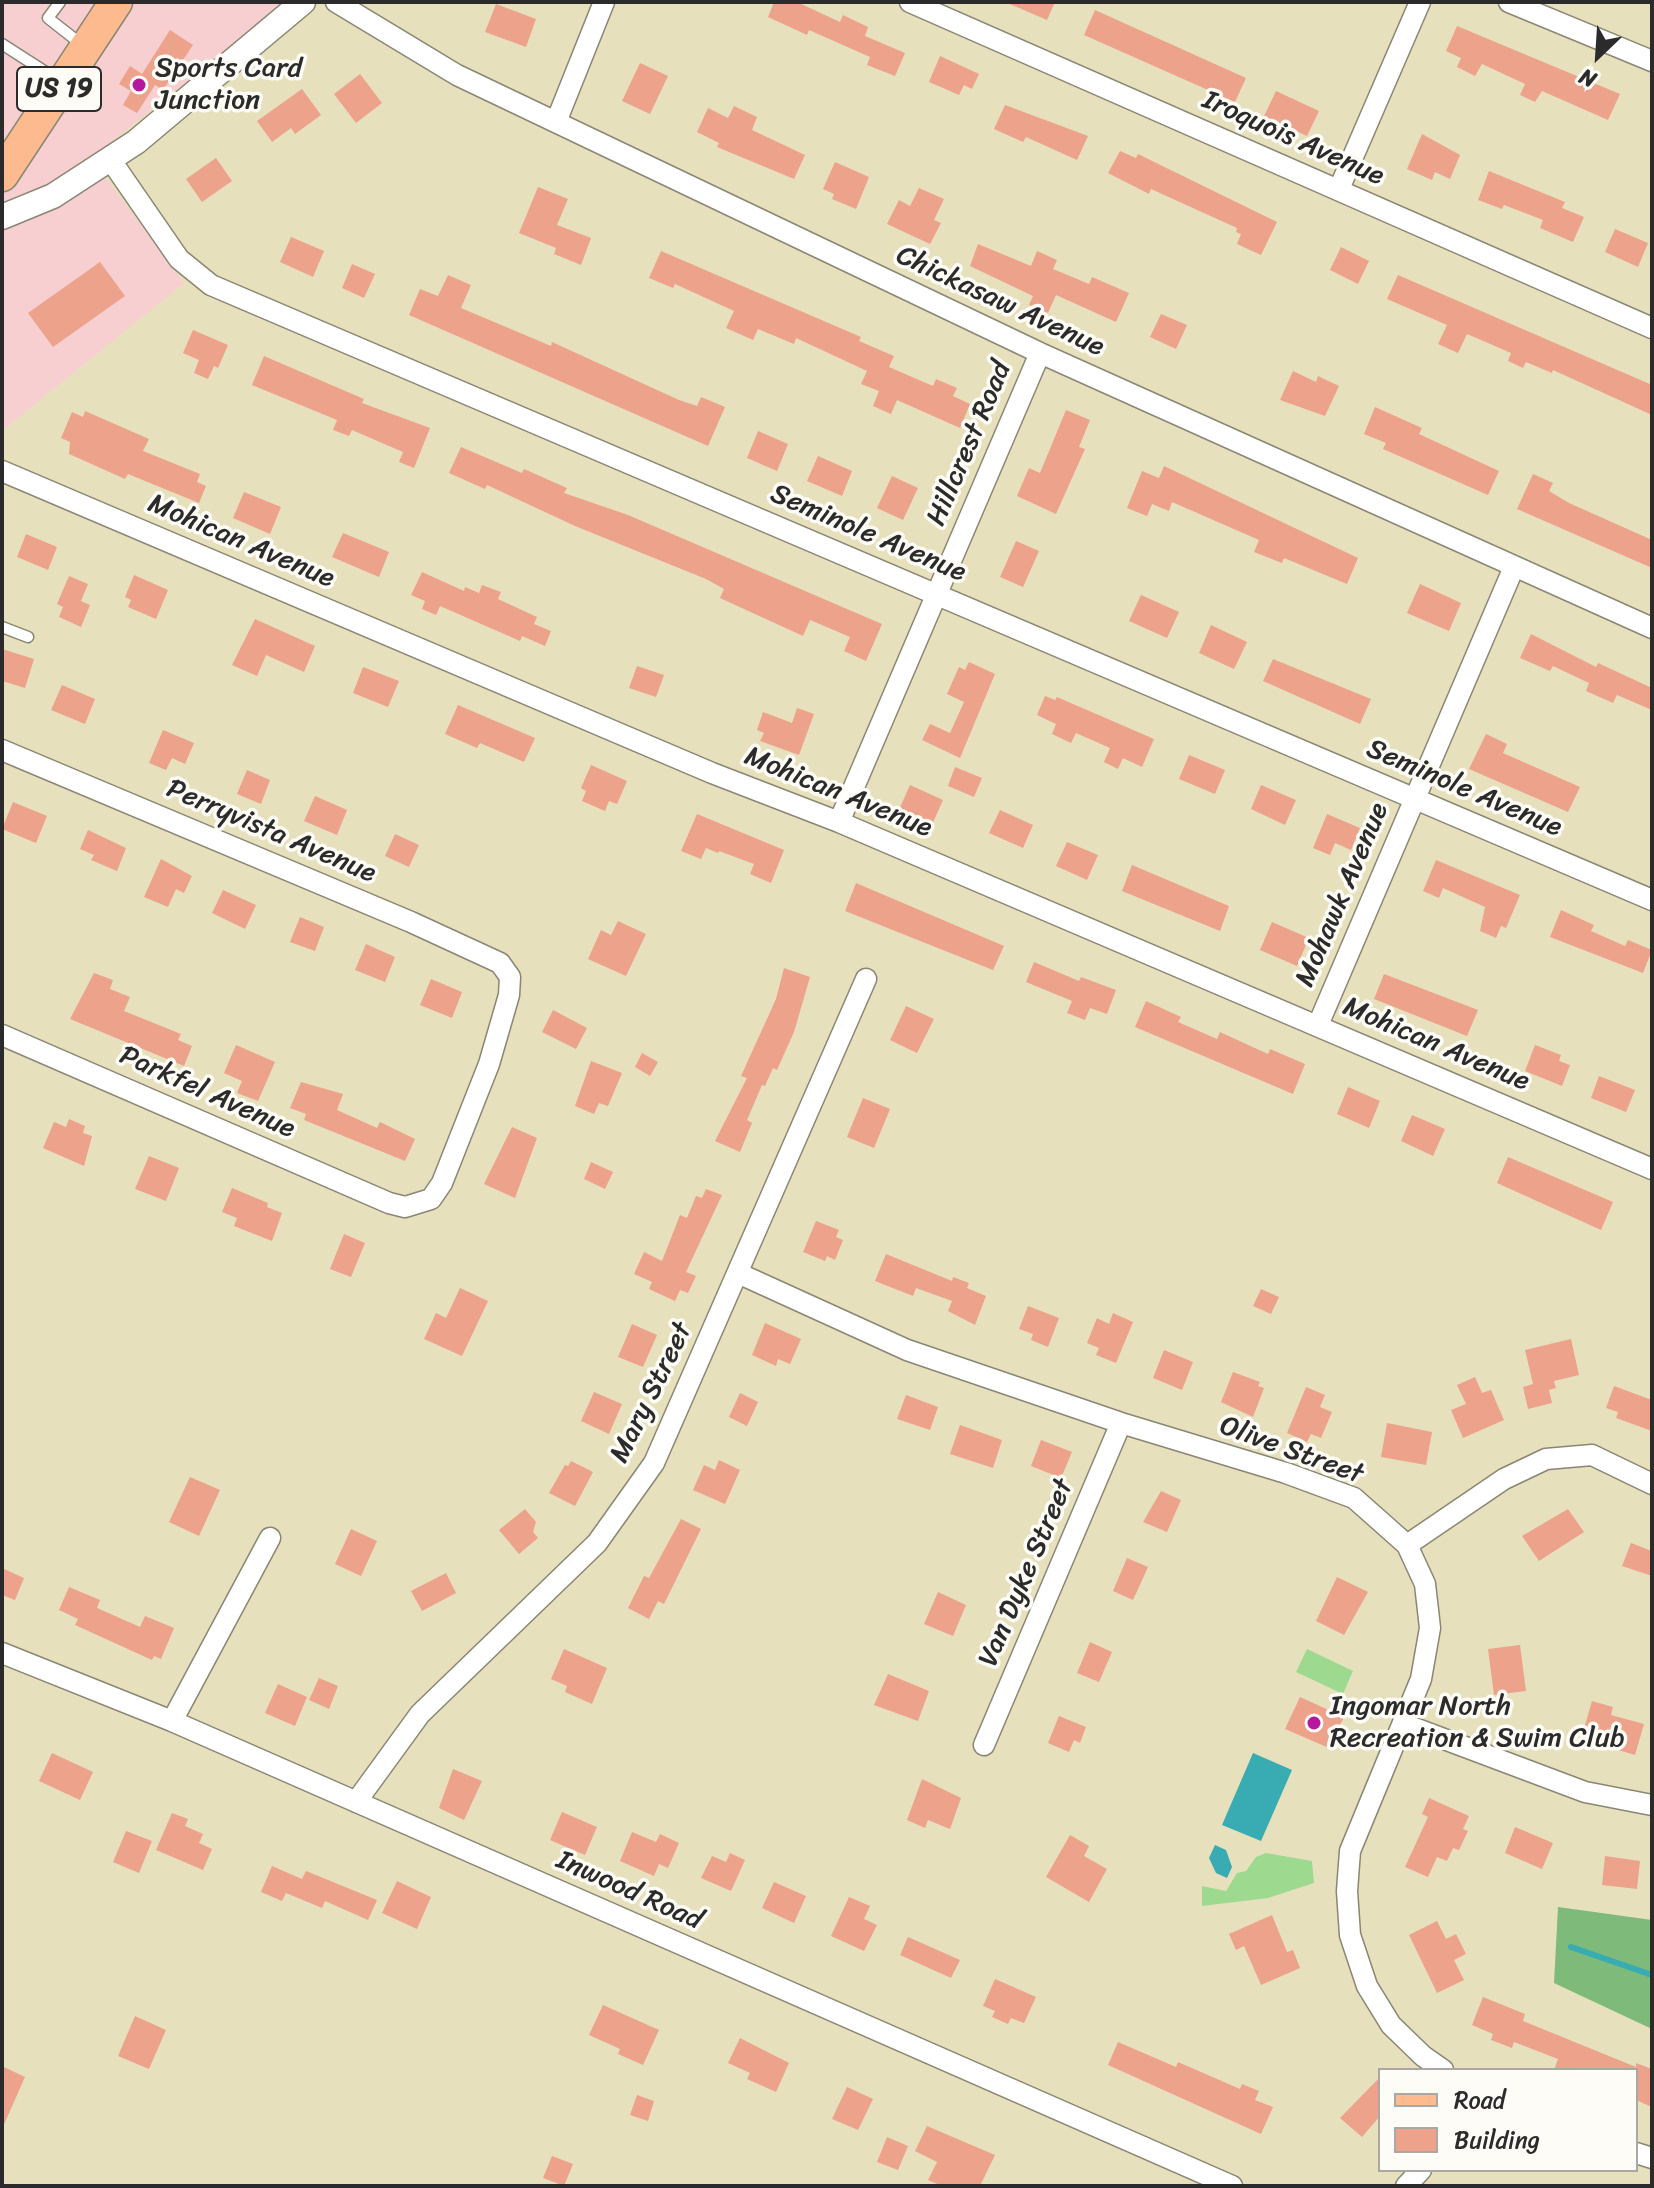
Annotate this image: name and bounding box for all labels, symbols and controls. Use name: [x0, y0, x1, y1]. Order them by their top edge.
north arrow: [1558, 16, 1638, 96]
place label: Sports Card Junction: [155, 52, 302, 118]
text: N: [1572, 57, 1603, 99]
road number: US 19: [17, 67, 101, 111]
marker: Sports Card Junction: [130, 76, 148, 94]
street label: Iroquois Avenue: [1197, 84, 1389, 194]
street label: Chickasaw Avenue: [891, 239, 1109, 365]
street label: Hillcrest Road: [920, 357, 1020, 531]
street label: Seminole Avenue: [765, 478, 971, 590]
street label: Mohican Avenue: [143, 488, 339, 596]
street label: Seminole Avenue: [1361, 733, 1567, 845]
street label: Mohican Avenue: [739, 740, 937, 846]
street label: Perryvista Avenue: [161, 773, 381, 891]
street label: Mohawk Avenue: [1289, 798, 1397, 992]
street label: Mohican Avenue: [1338, 991, 1534, 1099]
street label: Parkfel Avenue: [114, 1039, 300, 1147]
street label: Mary Street: [604, 1318, 700, 1468]
street label: Olive Street: [1215, 1410, 1367, 1492]
street label: Van Dyke Street: [972, 1474, 1082, 1672]
place label: Ingomar North Recreation & Swim Club: [1330, 1690, 1625, 1756]
marker: Ingomar North Recreation & Swim Club: [1305, 1714, 1323, 1732]
street label: Inwood Road: [551, 1844, 707, 1938]
legend: [1378, 2068, 1638, 2172]
text: Road: [1454, 2079, 1505, 2121]
text: Building: [1454, 2119, 1540, 2161]

